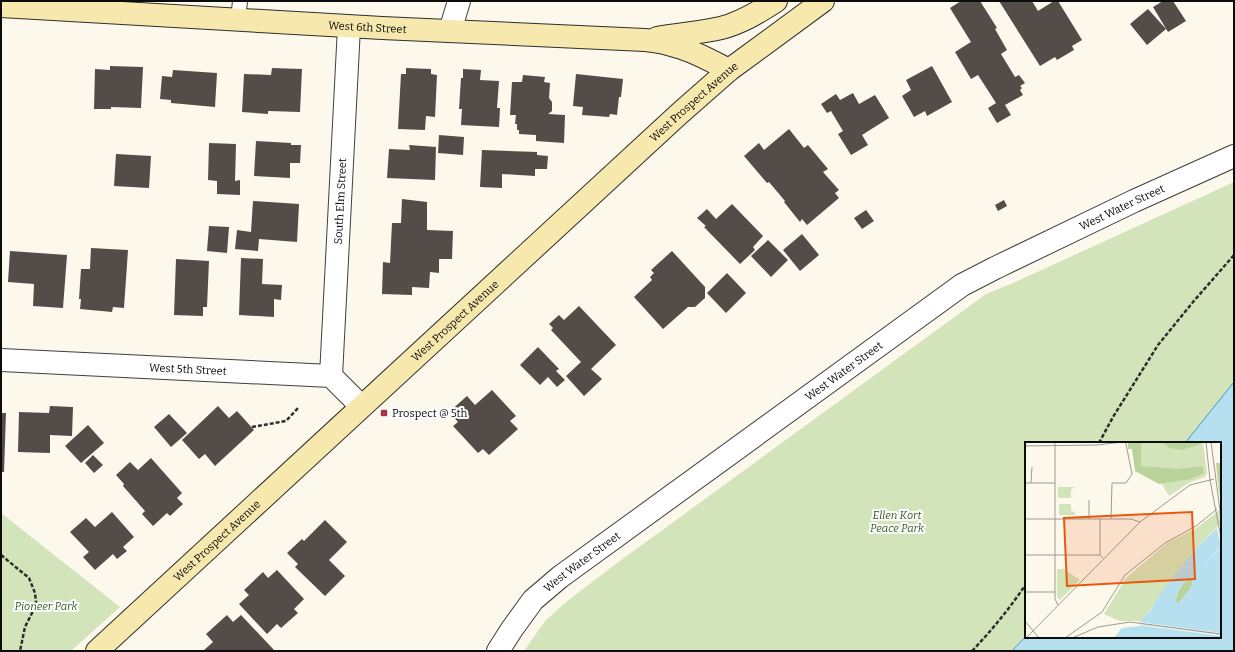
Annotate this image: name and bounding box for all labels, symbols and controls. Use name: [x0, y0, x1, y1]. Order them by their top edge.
street label: West 6th Street: [328, 19, 407, 36]
street label: West Prospect Avenue: [647, 60, 741, 145]
street label: South Elm Street: [332, 158, 349, 245]
street label: West Water Street: [1077, 182, 1167, 233]
street label: West Prospect Avenue: [409, 278, 501, 364]
street label: West Water Street: [803, 339, 885, 404]
street label: West 5th Street: [149, 361, 227, 378]
place label: Prospect @ 5th: [392, 407, 467, 420]
marker: Prospect @ 5th: [379, 408, 389, 418]
inset map: [1025, 442, 1221, 638]
street label: West Prospect Avenue: [171, 498, 263, 584]
park label: Ellen Kort Peace Park: [870, 509, 925, 535]
street label: West Water Street: [541, 529, 623, 595]
park label: Pioneer Park: [15, 600, 78, 613]

